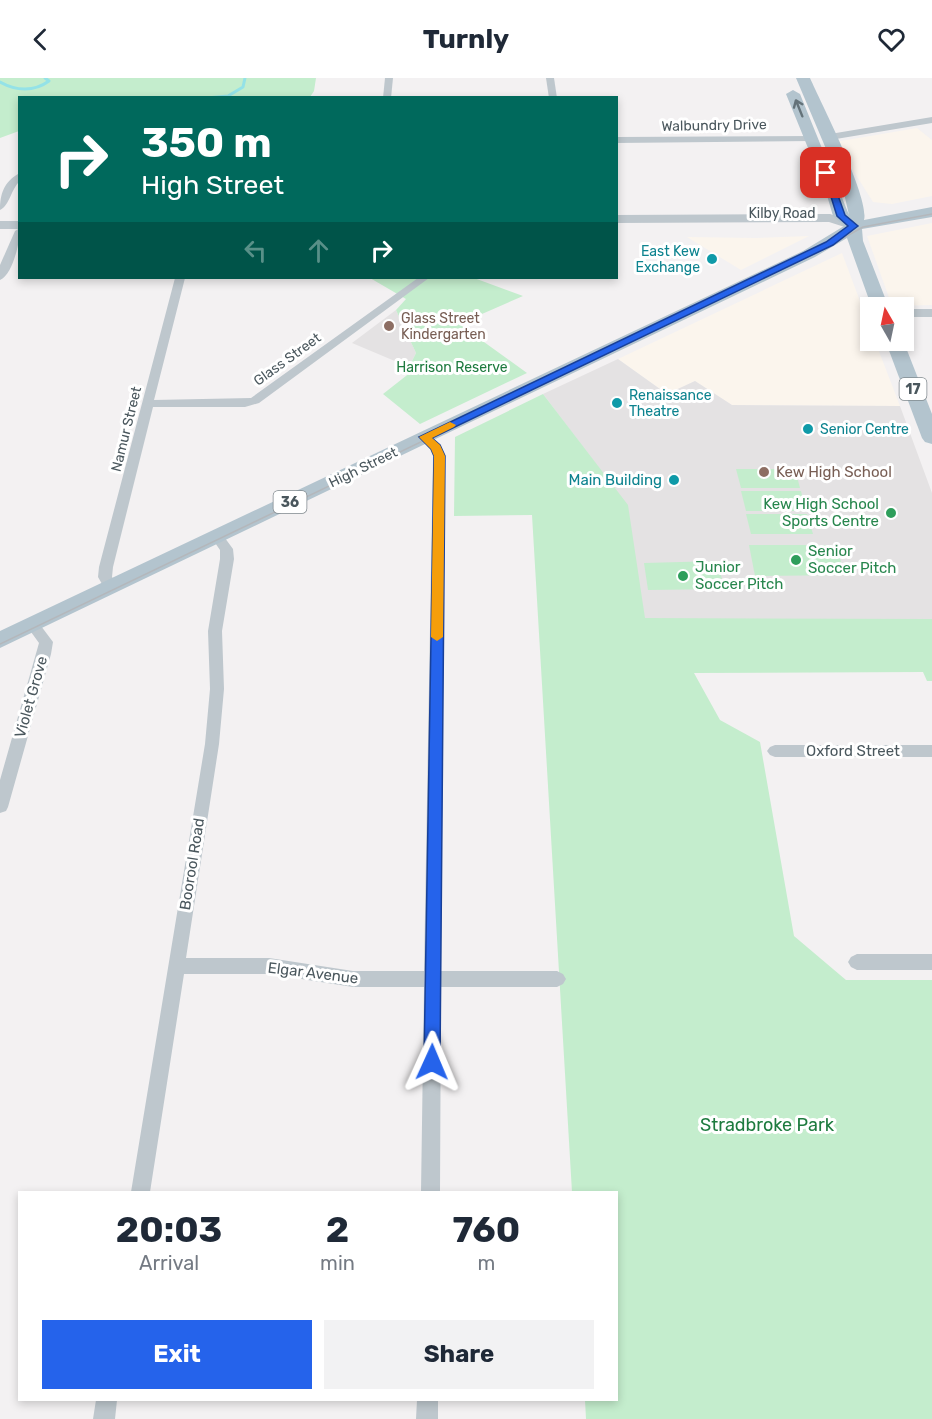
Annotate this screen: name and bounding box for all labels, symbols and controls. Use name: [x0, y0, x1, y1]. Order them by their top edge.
icon: back: [24, 23, 57, 56]
text: Turnly: [423, 23, 509, 55]
icon: heart: [875, 23, 908, 56]
one-way arrow: [793, 99, 804, 118]
street label: Walbundry Drive: [661, 116, 767, 135]
text: 350 m: [141, 118, 272, 168]
icon: right: [42, 120, 120, 198]
pin: [800, 147, 851, 198]
icon: arrive: [809, 156, 842, 189]
text: High Street: [141, 169, 284, 201]
street label: Kilby Road: [748, 205, 816, 222]
icon: left: [239, 234, 272, 267]
icon: ahead: [302, 234, 335, 267]
icon: right: [365, 234, 398, 267]
place label: East Kew Exchange: [636, 243, 700, 276]
marker: East Kew Exchange: [705, 252, 719, 266]
north arrow: [860, 297, 914, 351]
map controls: [860, 297, 914, 351]
place label: Glass Street Kindergarten: [401, 310, 486, 343]
marker: Glass Street Kindergarten: [382, 319, 396, 333]
street label: Glass Street: [250, 329, 325, 389]
park label: Harrison Reserve: [396, 359, 508, 376]
road number: 17: [900, 378, 926, 400]
street label: Namur Street: [108, 384, 145, 474]
place label: Renaissance Theatre: [629, 387, 712, 420]
marker: Renaissance Theatre: [610, 396, 624, 410]
place label: Senior Centre: [820, 421, 909, 438]
marker: Senior Centre: [801, 422, 815, 436]
street label: High Street: [326, 443, 401, 491]
place label: Kew High School: [776, 463, 892, 481]
marker: Kew High School: [757, 465, 771, 479]
place label: Main Building: [568, 471, 662, 489]
marker: Main Building: [667, 473, 681, 487]
road number: 36: [274, 491, 306, 513]
place label: Kew High School Sports Centre: [763, 495, 879, 530]
marker: Kew High School Sports Centre: [884, 506, 898, 520]
place label: Senior Soccer Pitch: [808, 542, 896, 577]
marker: Senior Soccer Pitch: [789, 553, 803, 567]
place label: Junior Soccer Pitch: [695, 558, 783, 593]
marker: Junior Soccer Pitch: [676, 569, 690, 583]
street label: Violet Grove: [11, 654, 51, 740]
street label: Oxford Street: [806, 742, 900, 760]
street label: Boorool Road: [176, 817, 208, 911]
street label: Elgar Avenue: [267, 959, 359, 987]
position arrow: [400, 1030, 464, 1094]
park label: Stradbroke Park: [700, 1114, 835, 1136]
text: 20:03: [116, 1208, 222, 1251]
text: 2: [326, 1208, 349, 1251]
text: 760: [453, 1208, 520, 1251]
text: Arrival: [139, 1251, 199, 1275]
text: min: [320, 1251, 355, 1275]
text: m: [478, 1251, 495, 1275]
button: Exit: [42, 1320, 312, 1389]
button: Share: [324, 1320, 594, 1389]

